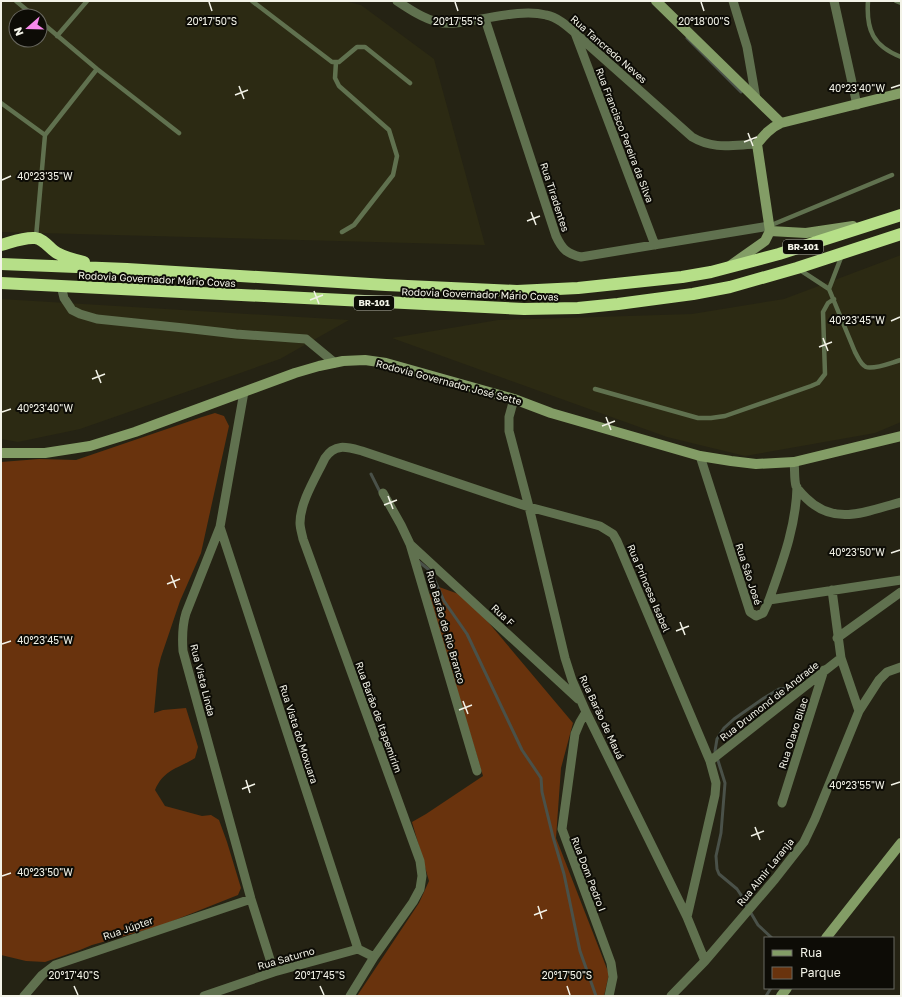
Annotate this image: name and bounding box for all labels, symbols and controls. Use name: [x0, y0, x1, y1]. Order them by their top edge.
north arrow: [8, 8, 48, 48]
street label: Rua Tancredo Neves: [568, 13, 650, 85]
text: 20°17'50"S: [187, 15, 237, 27]
text: 20°17'55"S: [433, 15, 483, 27]
text: 20°18'00"S: [678, 15, 730, 27]
text: N: [11, 25, 26, 38]
street label: Rua Francisco Pereira da Silva: [594, 66, 656, 204]
text: 40°23'40"W: [829, 82, 885, 94]
street label: Rua Tiradentes: [538, 161, 572, 233]
text: 40°23'35"W: [17, 170, 73, 182]
road number: BR-101: [783, 240, 823, 254]
street label: Rodovia Governador Mário Covas: [78, 269, 236, 289]
street label: Rodovia Governador Mário Covas: [401, 285, 559, 303]
road number: BR-101: [354, 296, 394, 310]
text: 40°23'45"W: [829, 314, 885, 326]
street label: Rodovia Governador José Sette: [375, 357, 523, 407]
text: 40°23'40"W: [17, 402, 73, 414]
street label: Rua Princesa Isabel: [625, 542, 673, 634]
street label: Rua São José: [733, 542, 765, 606]
text: 40°23'50"W: [829, 546, 885, 558]
street label: Rua Barão de Rio Branco: [424, 569, 468, 685]
street label: Rua F: [489, 601, 517, 629]
text: 40°23'45"W: [17, 634, 73, 646]
street label: Rua Vista Linda: [188, 643, 218, 717]
street label: Rua Drumond de Andrade: [717, 659, 821, 743]
street label: Rua Barão de Itapemirim: [353, 660, 405, 774]
street label: Rua Barão de Mauá: [577, 673, 627, 761]
street label: Rua Vista do Moxuara: [277, 683, 321, 785]
street label: Rua Olavo Bilac: [776, 695, 810, 770]
text: 40°23'55"W: [829, 779, 885, 791]
street label: Rua Dom Pedro I: [569, 835, 609, 913]
street label: Rua Almir Laranja: [734, 836, 796, 908]
text: 40°23'50"W: [17, 866, 73, 878]
street label: Rua Júpter: [101, 914, 155, 942]
legend: [764, 937, 894, 989]
street label: Rua Saturno: [256, 944, 316, 972]
text: Rua: [800, 945, 822, 960]
text: Parque: [800, 965, 841, 980]
text: 20°17'40"S: [49, 969, 99, 981]
text: 20°17'45"S: [295, 969, 345, 981]
text: 20°17'50"S: [542, 969, 592, 981]

